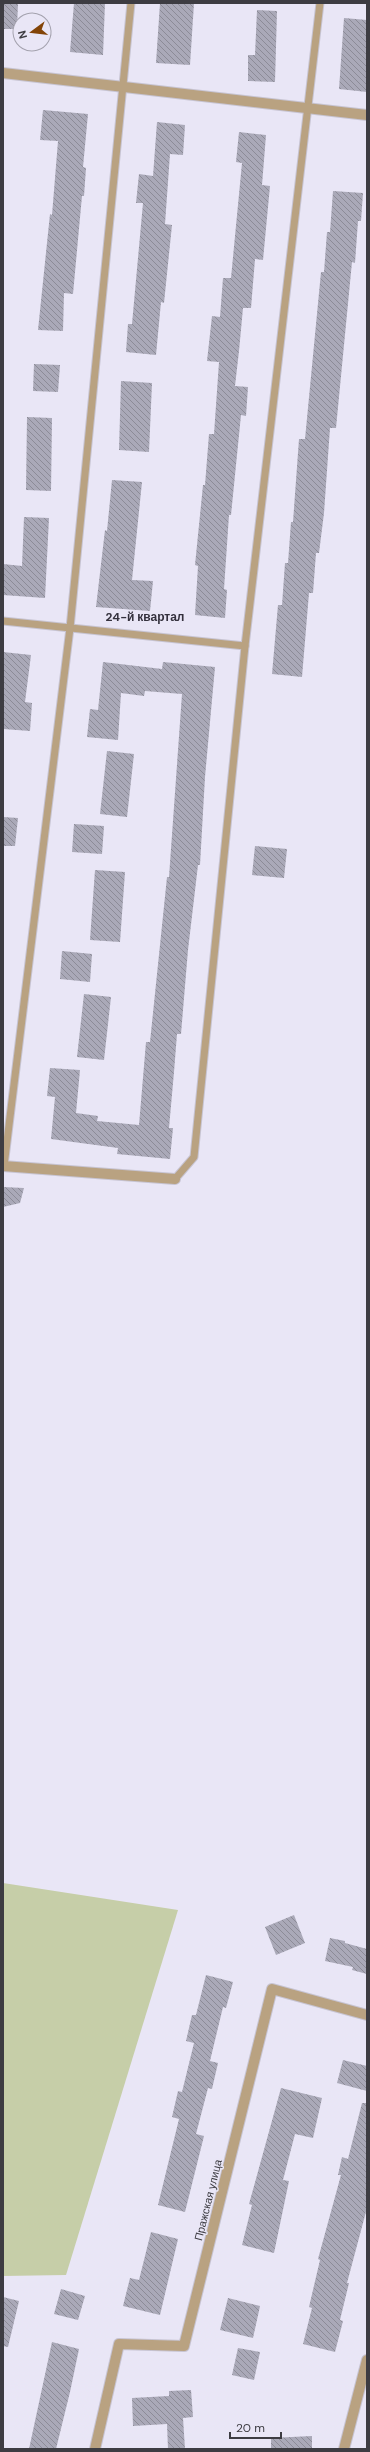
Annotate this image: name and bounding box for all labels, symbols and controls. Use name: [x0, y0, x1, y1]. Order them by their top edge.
north arrow: [12, 12, 52, 52]
text: N: [15, 29, 30, 40]
district label: 24-й квартал: [106, 609, 185, 625]
street label: Пражская улица: [191, 2157, 225, 2242]
scale bar: [230, 2414, 281, 2440]
text: 20 m: [236, 2420, 265, 2436]

